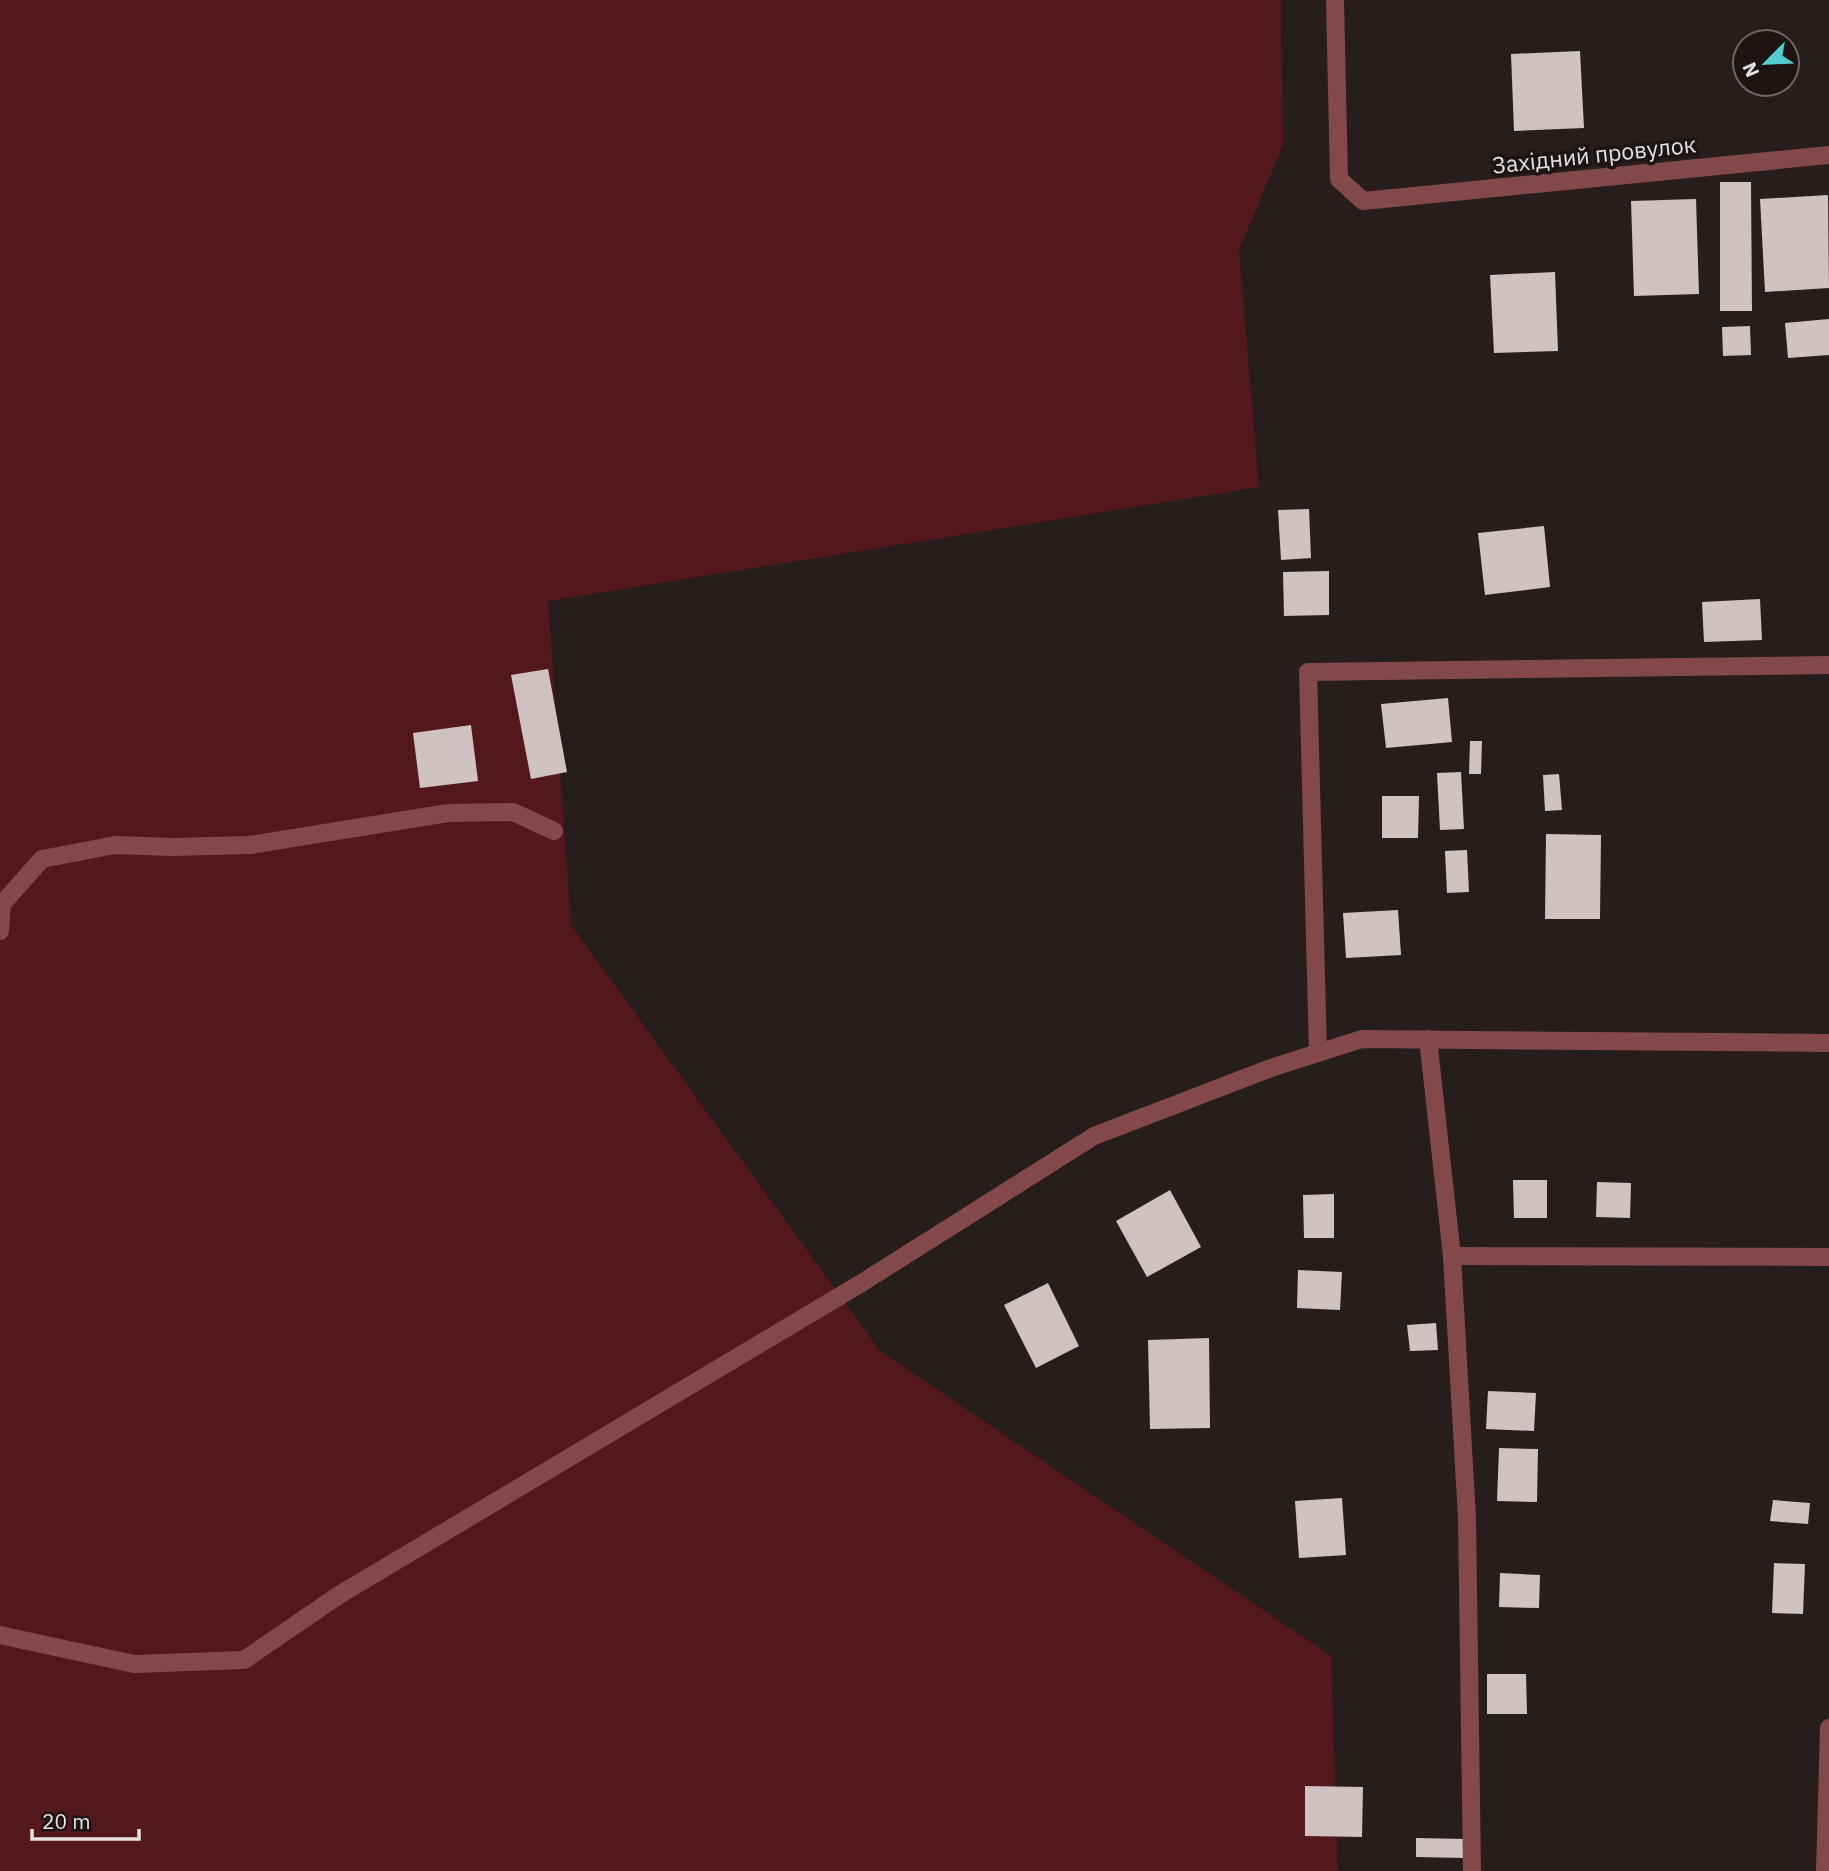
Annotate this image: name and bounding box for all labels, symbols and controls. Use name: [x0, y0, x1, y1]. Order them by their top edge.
north arrow: [1731, 28, 1801, 98]
text: N: [1737, 59, 1764, 81]
street label: Західний провулок: [1491, 128, 1697, 180]
scale bar: [32, 1798, 138, 1842]
text: 20 m: [42, 1807, 91, 1835]

